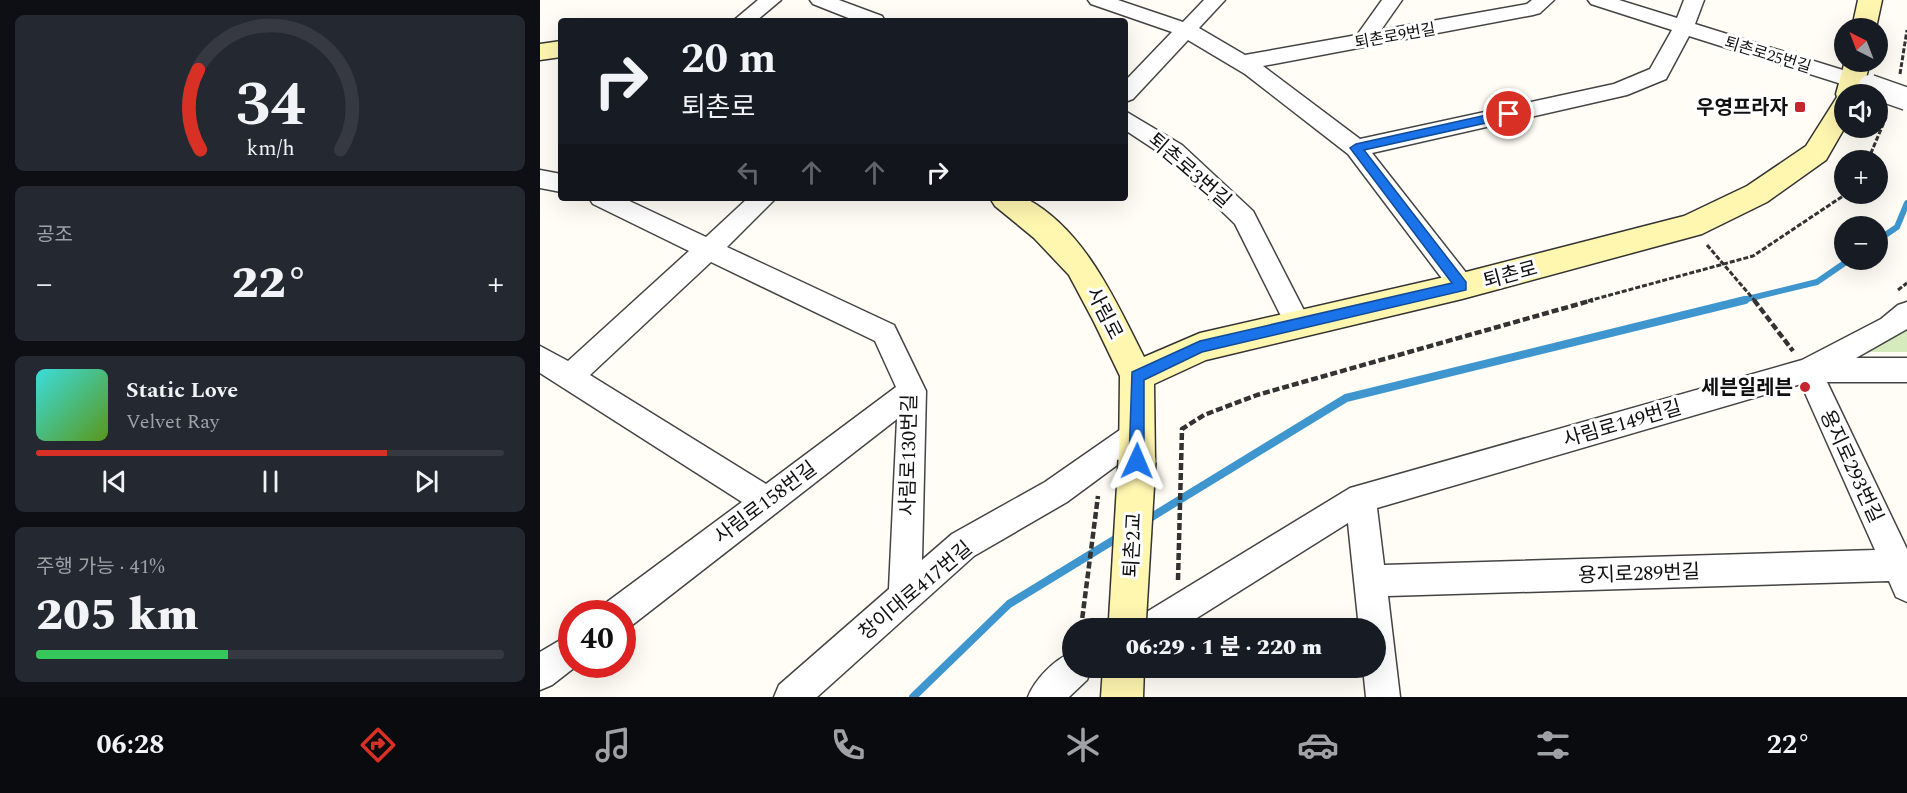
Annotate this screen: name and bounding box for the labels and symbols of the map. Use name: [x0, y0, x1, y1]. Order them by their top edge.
street label: 퇴촌로9번길: [1353, 17, 1437, 55]
north arrow: [1834, 18, 1888, 72]
street label: 퇴촌로25번길: [1721, 30, 1814, 80]
pin: [1483, 88, 1534, 139]
place label: 우영프라자: [1696, 93, 1789, 123]
marker: 우영프라자: [1793, 100, 1807, 114]
street label: 퇴촌로3번길: [1141, 126, 1238, 216]
street label: 퇴촌로: [1480, 253, 1541, 297]
street label: 사림로: [1078, 282, 1130, 345]
place label: 세븐일레븐: [1701, 373, 1793, 403]
marker: 세븐일레븐: [1798, 380, 1812, 394]
street label: 사림로149번길: [1560, 393, 1685, 455]
street label: 사림로130번길: [893, 394, 925, 516]
street label: 용지로293번길: [1812, 405, 1890, 528]
position arrow: [1105, 429, 1169, 493]
street label: 사림로158번길: [708, 454, 823, 551]
street label: 퇴촌2교: [1116, 512, 1150, 578]
street label: 창이대로417번길: [852, 534, 979, 647]
street label: 용지로289번길: [1578, 557, 1701, 591]
speed limit sign: 40: [558, 600, 636, 678]

